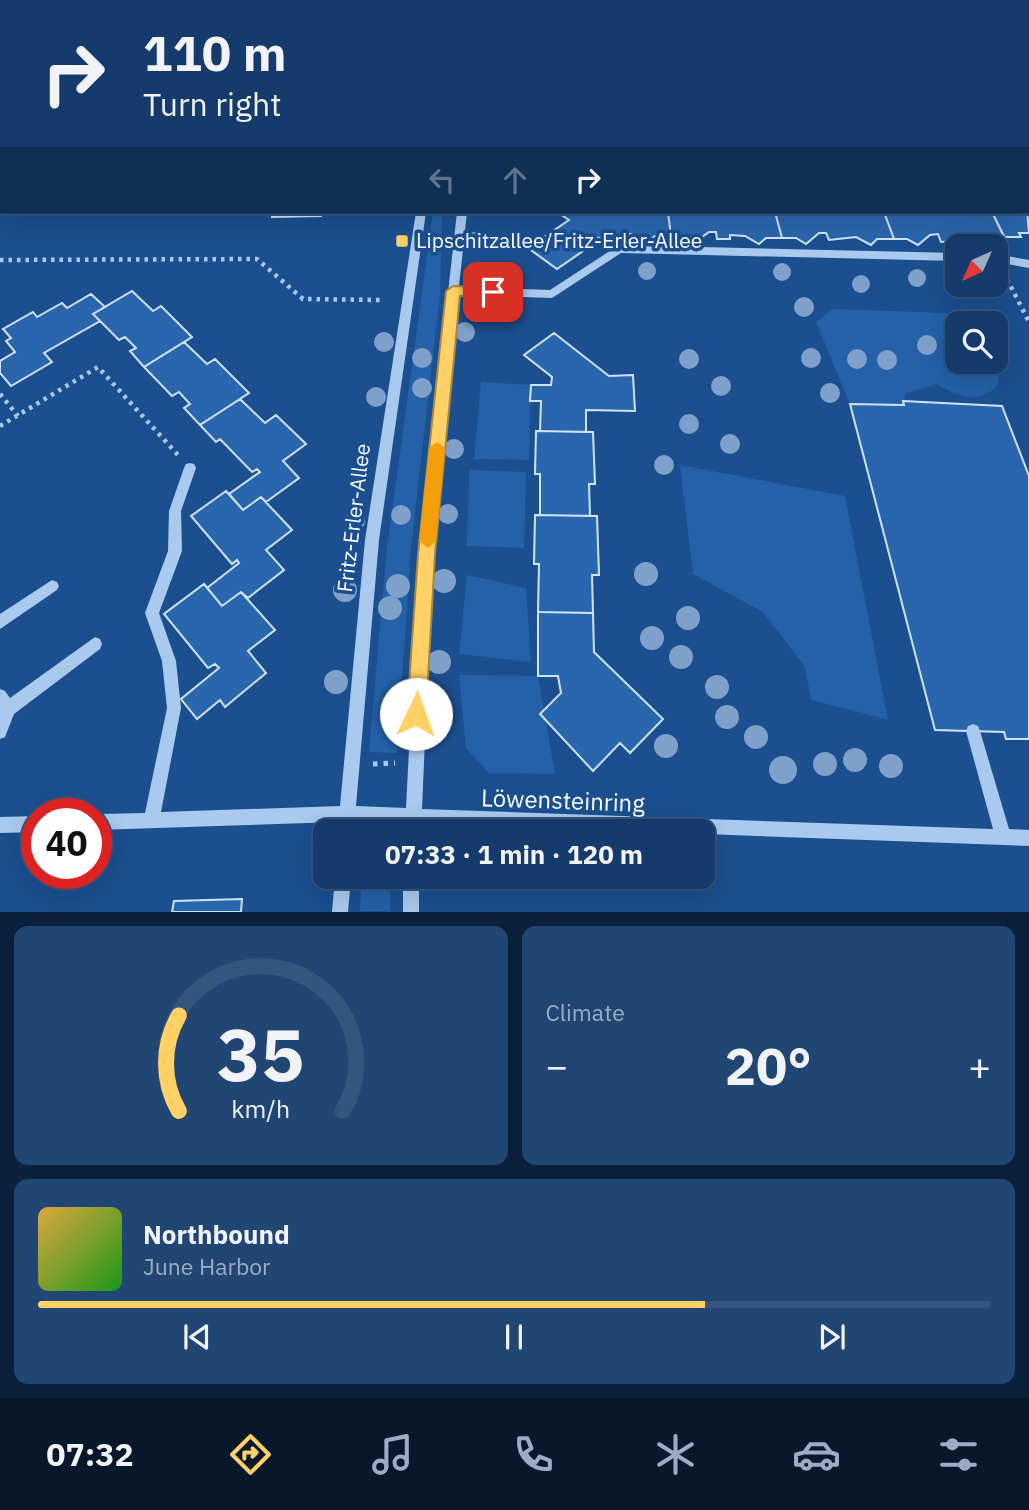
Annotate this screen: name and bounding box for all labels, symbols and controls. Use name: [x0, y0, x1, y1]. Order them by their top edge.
text: 110 m: [143, 21, 287, 84]
icon: right: [28, 28, 119, 119]
text: Turn right: [143, 83, 281, 125]
icon: left: [423, 161, 461, 199]
icon: ahead: [496, 161, 534, 199]
icon: right: [569, 161, 607, 199]
place label: Lipschitzallee/Fritz-Erler-Allee: [416, 226, 702, 254]
marker: Lipschitzallee/Fritz-Erler-Allee: [394, 233, 410, 249]
north arrow: [945, 234, 1008, 298]
map controls: [945, 234, 1008, 374]
pin: [463, 262, 523, 322]
icon: arrive: [474, 273, 512, 311]
button: search: [945, 311, 1008, 374]
street label: Fritz-Erler-Allee: [330, 442, 376, 594]
position arrow: [379, 677, 453, 751]
street label: Löwensteinring: [481, 781, 646, 819]
speed limit sign: 40: [21, 798, 112, 889]
text: 07:33 · 1 min · 120 m: [385, 837, 643, 871]
text: Climate: [546, 997, 625, 1027]
text: 35: [217, 1007, 304, 1102]
text: 20°: [725, 1032, 812, 1099]
text: −: [546, 1041, 568, 1090]
text: +: [968, 1041, 991, 1090]
text: km/h: [231, 1092, 290, 1125]
text: Northbound: [143, 1217, 290, 1251]
text: June Harbor: [143, 1251, 271, 1281]
icon: previous: [178, 1318, 216, 1356]
icon: pause: [495, 1318, 533, 1356]
icon: next: [813, 1318, 851, 1356]
icon: directions: [226, 1430, 275, 1479]
icon: music: [368, 1430, 417, 1479]
icon: phone: [509, 1430, 558, 1479]
icon: climate: [651, 1430, 700, 1479]
icon: car: [792, 1430, 841, 1479]
icon: filters: [934, 1430, 983, 1479]
text: 07:32: [46, 1433, 134, 1475]

